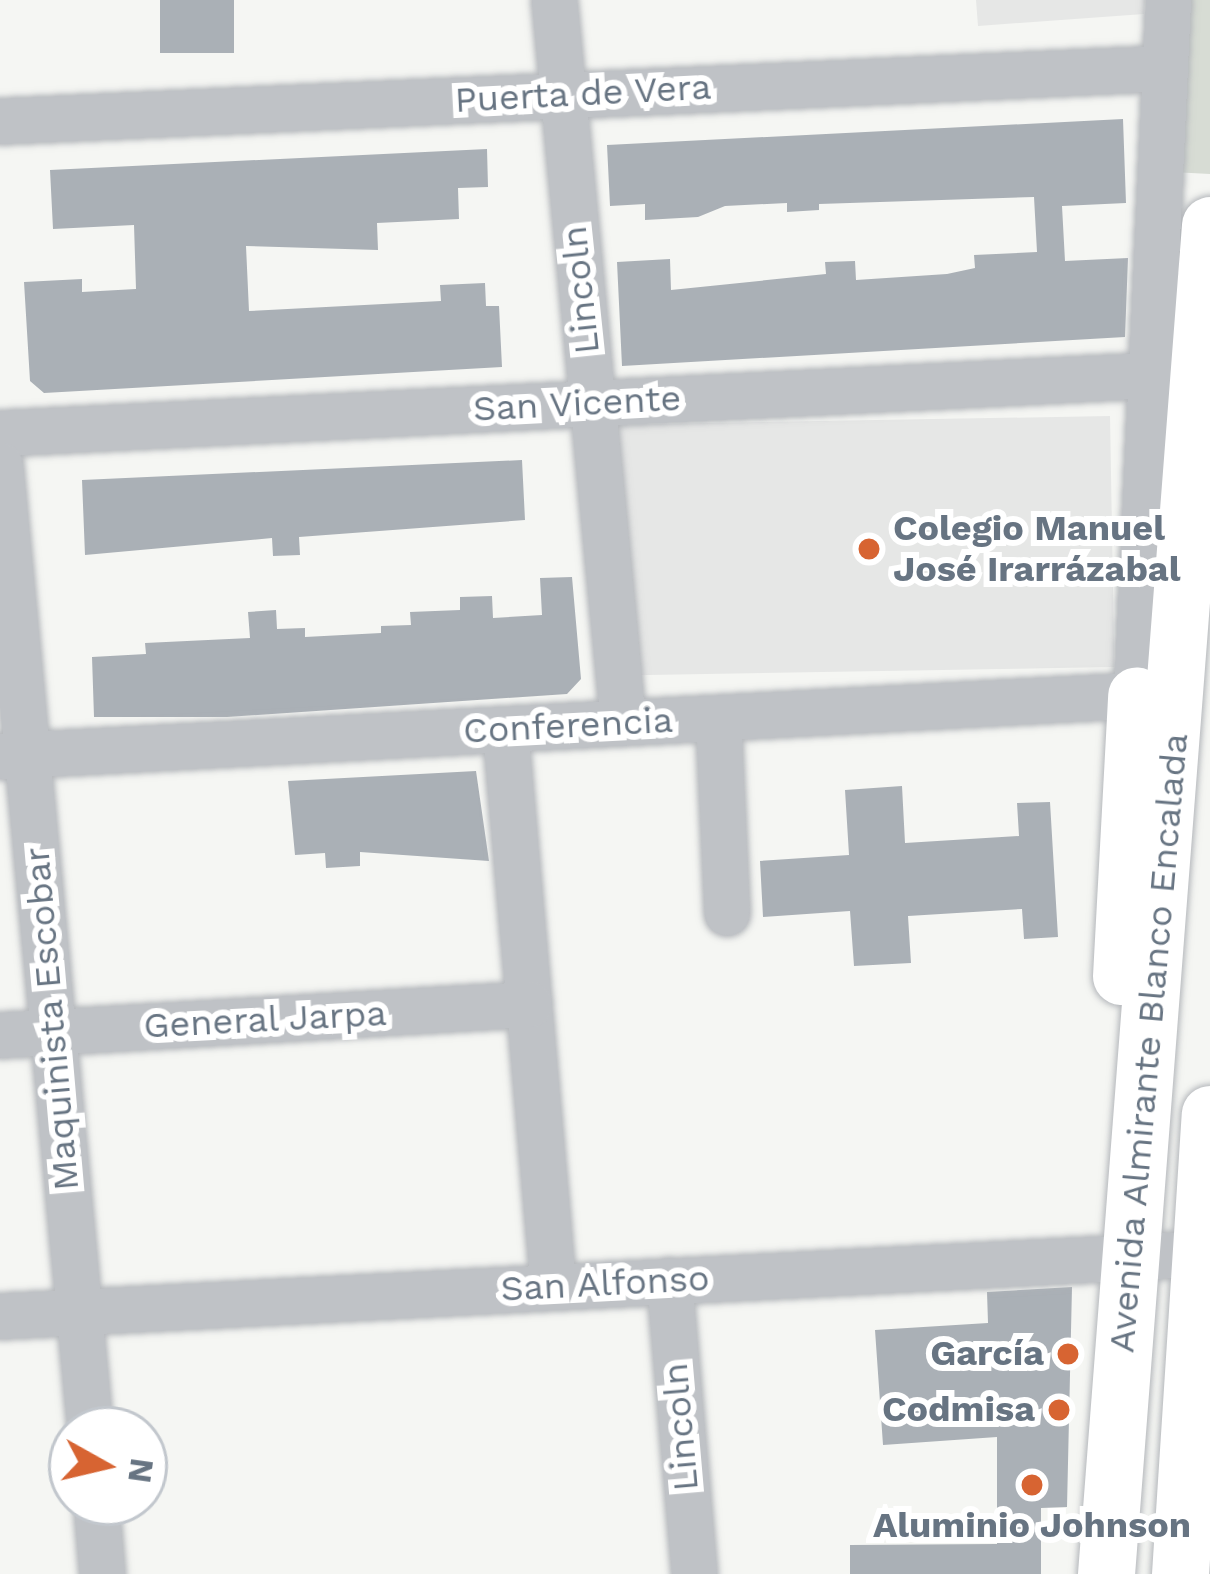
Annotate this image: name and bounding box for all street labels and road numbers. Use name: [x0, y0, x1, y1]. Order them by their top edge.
street label: Puerta de Vera: [453, 66, 713, 122]
street label: Lincoln: [553, 224, 609, 356]
street label: San Vicente: [471, 377, 683, 431]
street label: Conferencia: [462, 699, 674, 753]
street label: Avenida Almirante Blanco Encalada: [1100, 730, 1198, 1356]
street label: Maquinista Escobar: [15, 845, 89, 1193]
street label: General Jarpa: [141, 992, 389, 1048]
street label: San Alfonso: [499, 1257, 711, 1311]
street label: Lincoln: [654, 1361, 708, 1493]

